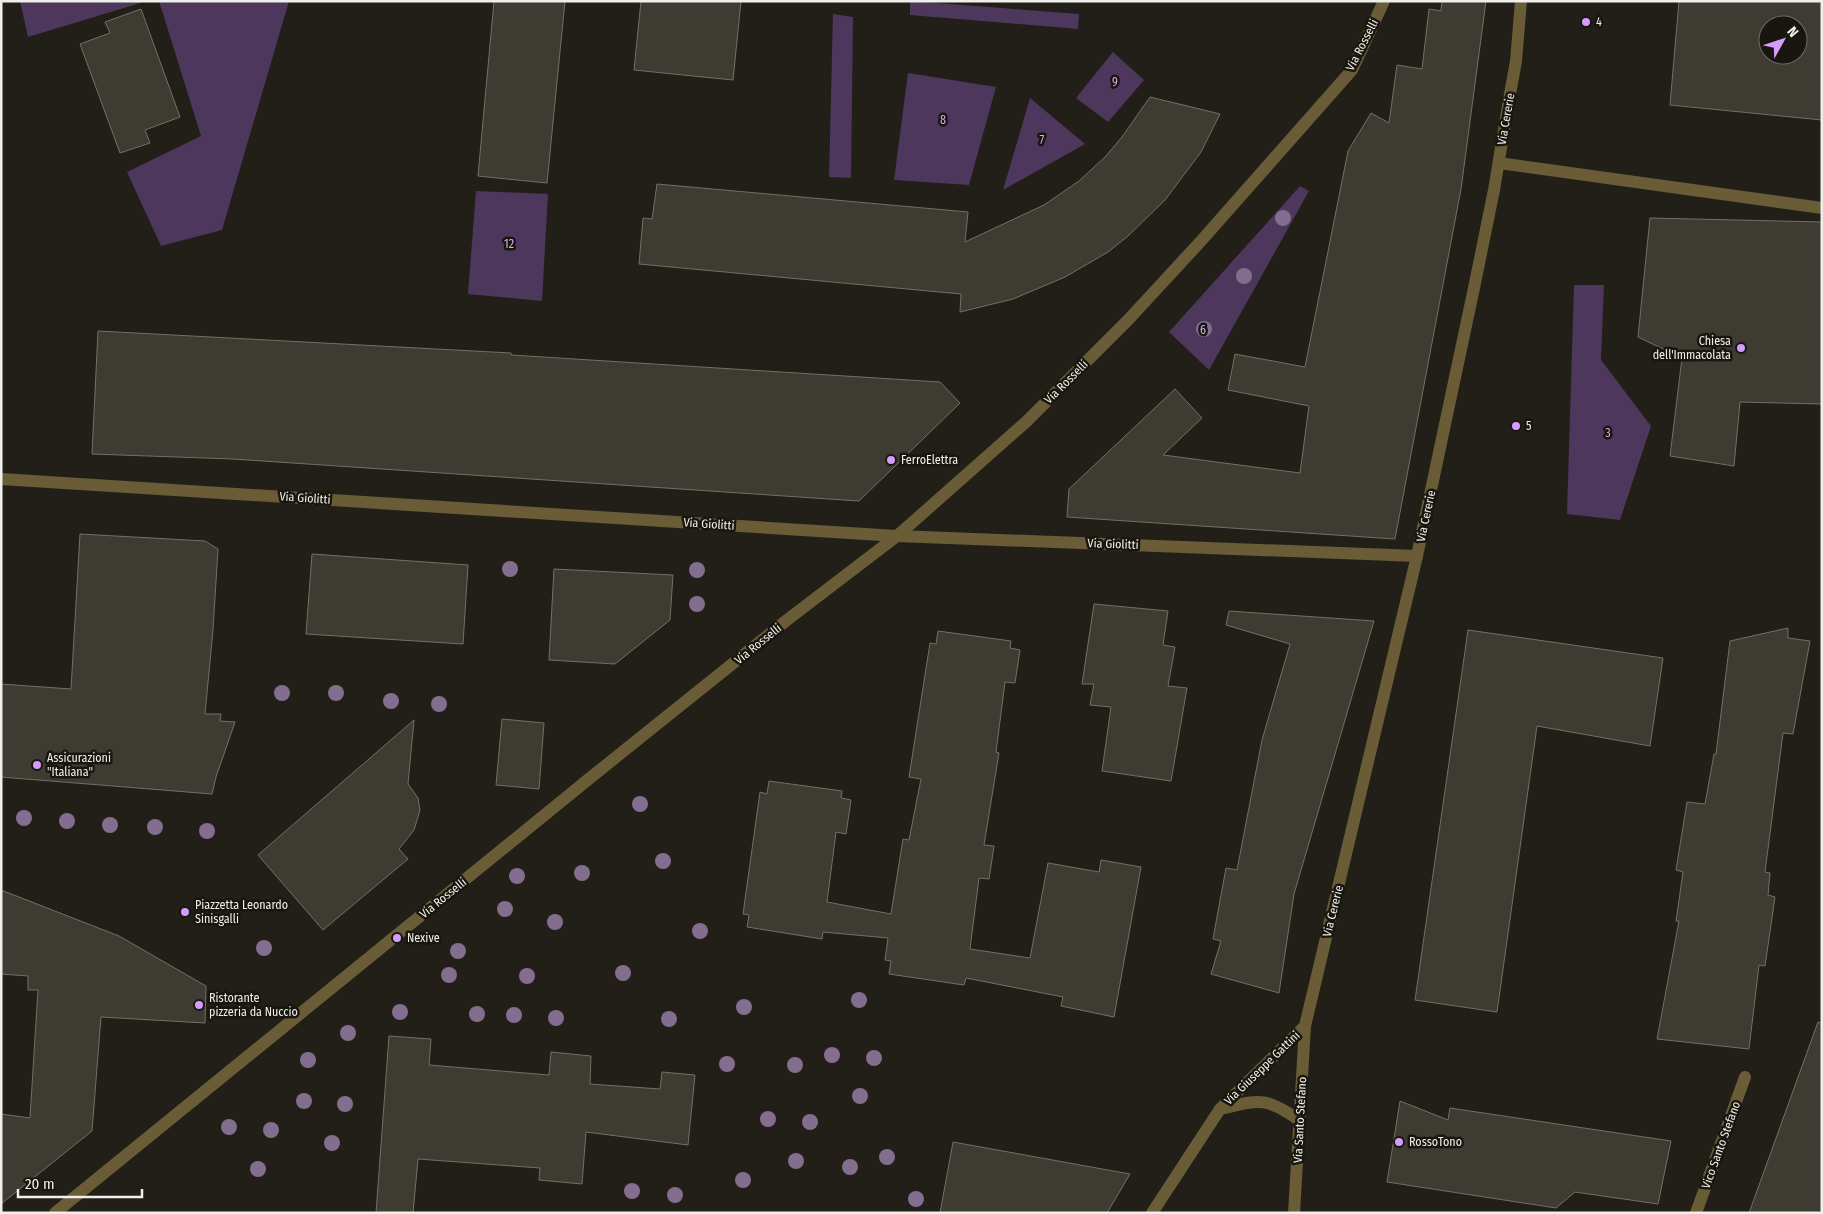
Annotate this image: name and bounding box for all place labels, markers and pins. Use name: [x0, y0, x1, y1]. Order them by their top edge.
place label: 4: [1596, 15, 1602, 29]
marker: 4: [1580, 16, 1592, 28]
place label: Chiesa dell'Immacolata: [1653, 334, 1731, 362]
marker: Chiesa dell'Immacolata: [1735, 342, 1747, 354]
place label: 5: [1526, 419, 1532, 433]
marker: 5: [1510, 420, 1522, 432]
place label: FerroElettra: [901, 453, 958, 467]
marker: FerroElettra: [885, 454, 897, 466]
place label: Assicurazioni "Italiana": [47, 751, 111, 779]
marker: Assicurazioni "Italiana": [31, 759, 43, 771]
place label: Piazzetta Leonardo Sinisgalli: [195, 898, 288, 926]
marker: Piazzetta Leonardo Sinisgalli: [179, 906, 191, 918]
place label: Nexive: [407, 931, 440, 945]
marker: Nexive: [391, 932, 403, 944]
place label: Ristorante pizzeria da Nuccio: [209, 991, 298, 1019]
marker: Ristorante pizzeria da Nuccio: [193, 999, 205, 1011]
place label: RossoTono: [1409, 1135, 1462, 1149]
marker: RossoTono: [1393, 1136, 1405, 1148]

